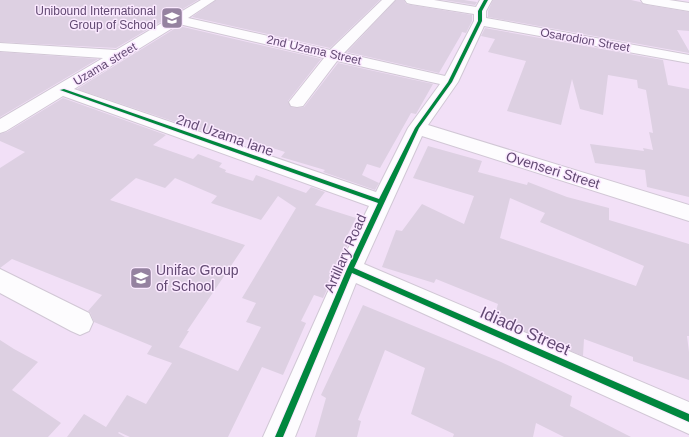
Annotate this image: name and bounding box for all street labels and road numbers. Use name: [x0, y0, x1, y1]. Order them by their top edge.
street label: Osarodion Street: [539, 25, 632, 55]
street label: 2nd Uzama Street: [265, 32, 363, 68]
street label: Uzama street: [71, 39, 140, 88]
street label: 2nd Uzama lane: [174, 111, 276, 159]
street label: Ovenseri Street: [504, 148, 602, 192]
street label: Artillary Road: [321, 211, 369, 295]
street label: Idiado Street: [477, 303, 573, 359]

